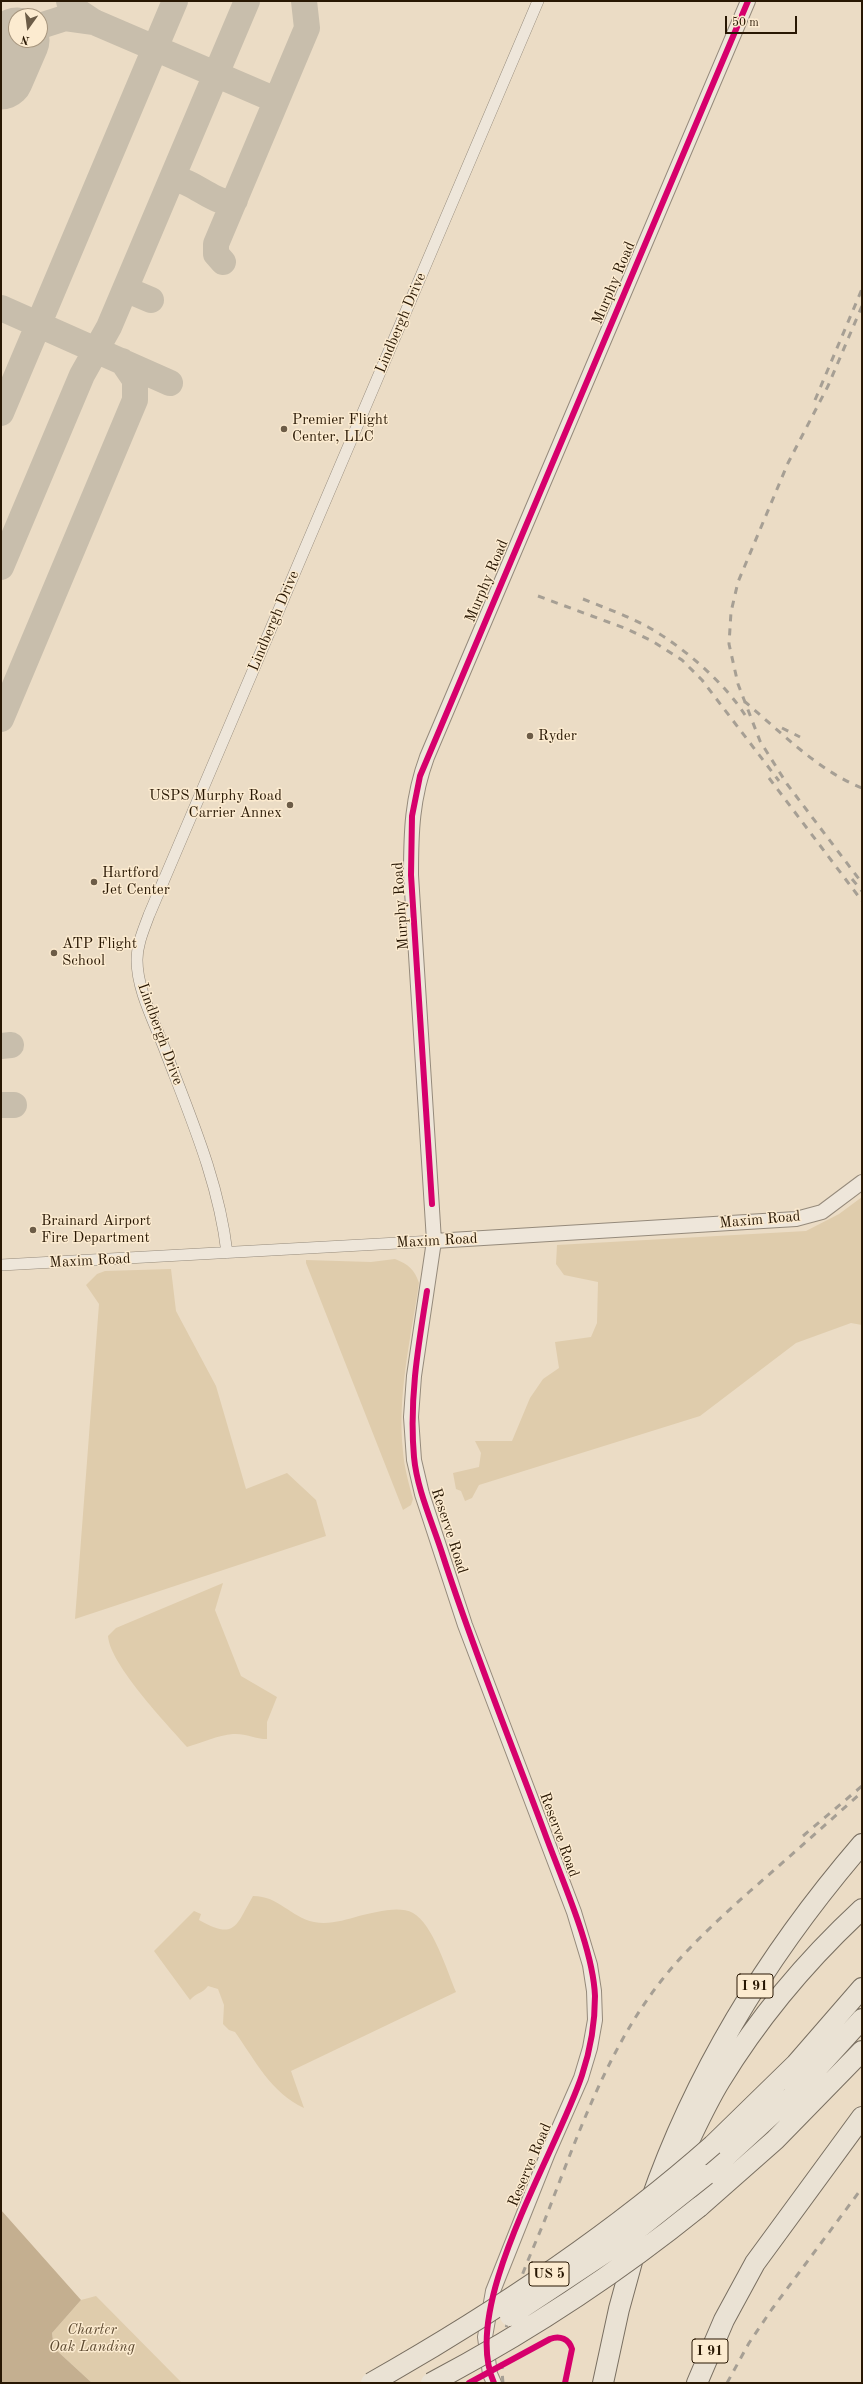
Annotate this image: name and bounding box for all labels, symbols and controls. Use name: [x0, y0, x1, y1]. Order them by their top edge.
north arrow: [8, 8, 48, 48]
scale bar: [727, 8, 799, 34]
text: 50 m: [732, 17, 759, 29]
text: N: [20, 33, 31, 46]
street label: Murphy Road: [588, 239, 640, 327]
street label: Lindbergh Drive: [372, 270, 430, 376]
place label: Premier Flight Center, LLC: [292, 411, 388, 446]
marker: Premier Flight Center, LLC: [279, 424, 289, 434]
street label: Murphy Road: [461, 537, 513, 625]
street label: Lindbergh Drive: [245, 568, 303, 674]
place label: Ryder: [538, 727, 577, 745]
marker: Ryder: [525, 731, 535, 741]
place label: USPS Murphy Road Carrier Annex: [149, 787, 282, 822]
marker: USPS Murphy Road Carrier Annex: [285, 800, 295, 810]
street label: Murphy Road: [389, 861, 413, 951]
place label: Hartford Jet Center: [102, 864, 170, 899]
marker: Hartford Jet Center: [89, 877, 99, 887]
place label: ATP Flight School: [62, 935, 137, 970]
marker: ATP Flight School: [49, 948, 59, 958]
street label: Lindbergh Drive: [133, 981, 187, 1087]
street label: Maxim Road: [719, 1207, 801, 1233]
place label: Brainard Airport Fire Department: [41, 1212, 151, 1247]
marker: Brainard Airport Fire Department: [28, 1225, 38, 1235]
street label: Maxim Road: [396, 1230, 478, 1252]
street label: Maxim Road: [49, 1250, 131, 1272]
street label: Reserve Road: [427, 1486, 471, 1576]
street label: Reserve Road: [535, 1790, 583, 1880]
road number: I 91: [737, 1974, 773, 1998]
street label: Reserve Road: [504, 2121, 556, 2209]
road number: US 5: [529, 2262, 569, 2286]
park label: Charter Oak Landing: [49, 2321, 135, 2356]
road number: I 91: [692, 2339, 728, 2363]

